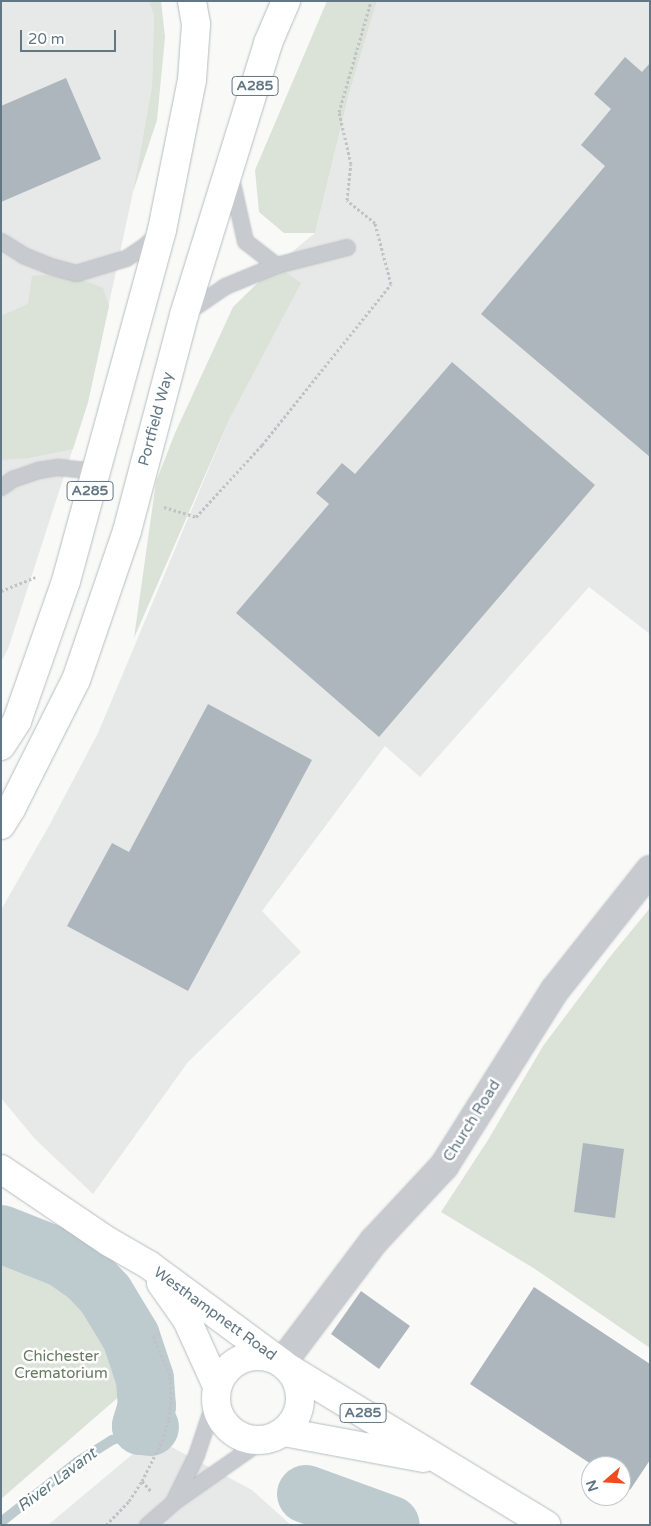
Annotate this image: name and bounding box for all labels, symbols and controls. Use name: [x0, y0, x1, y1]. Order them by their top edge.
scale bar: [22, 20, 119, 52]
text: 20 m: [28, 30, 65, 48]
road number: A285: [231, 74, 279, 98]
street label: Portfield Way: [135, 370, 177, 468]
road number: A285: [66, 480, 114, 502]
street label: Church Road: [440, 1077, 504, 1165]
street label: Westhampnett Road: [150, 1263, 280, 1365]
park label: Chichester Crematorium: [14, 1347, 108, 1382]
road number: A285: [339, 1402, 387, 1425]
water label: River Lavant: [14, 1444, 100, 1516]
north arrow: [581, 1456, 631, 1506]
text: N: [582, 1478, 602, 1494]

